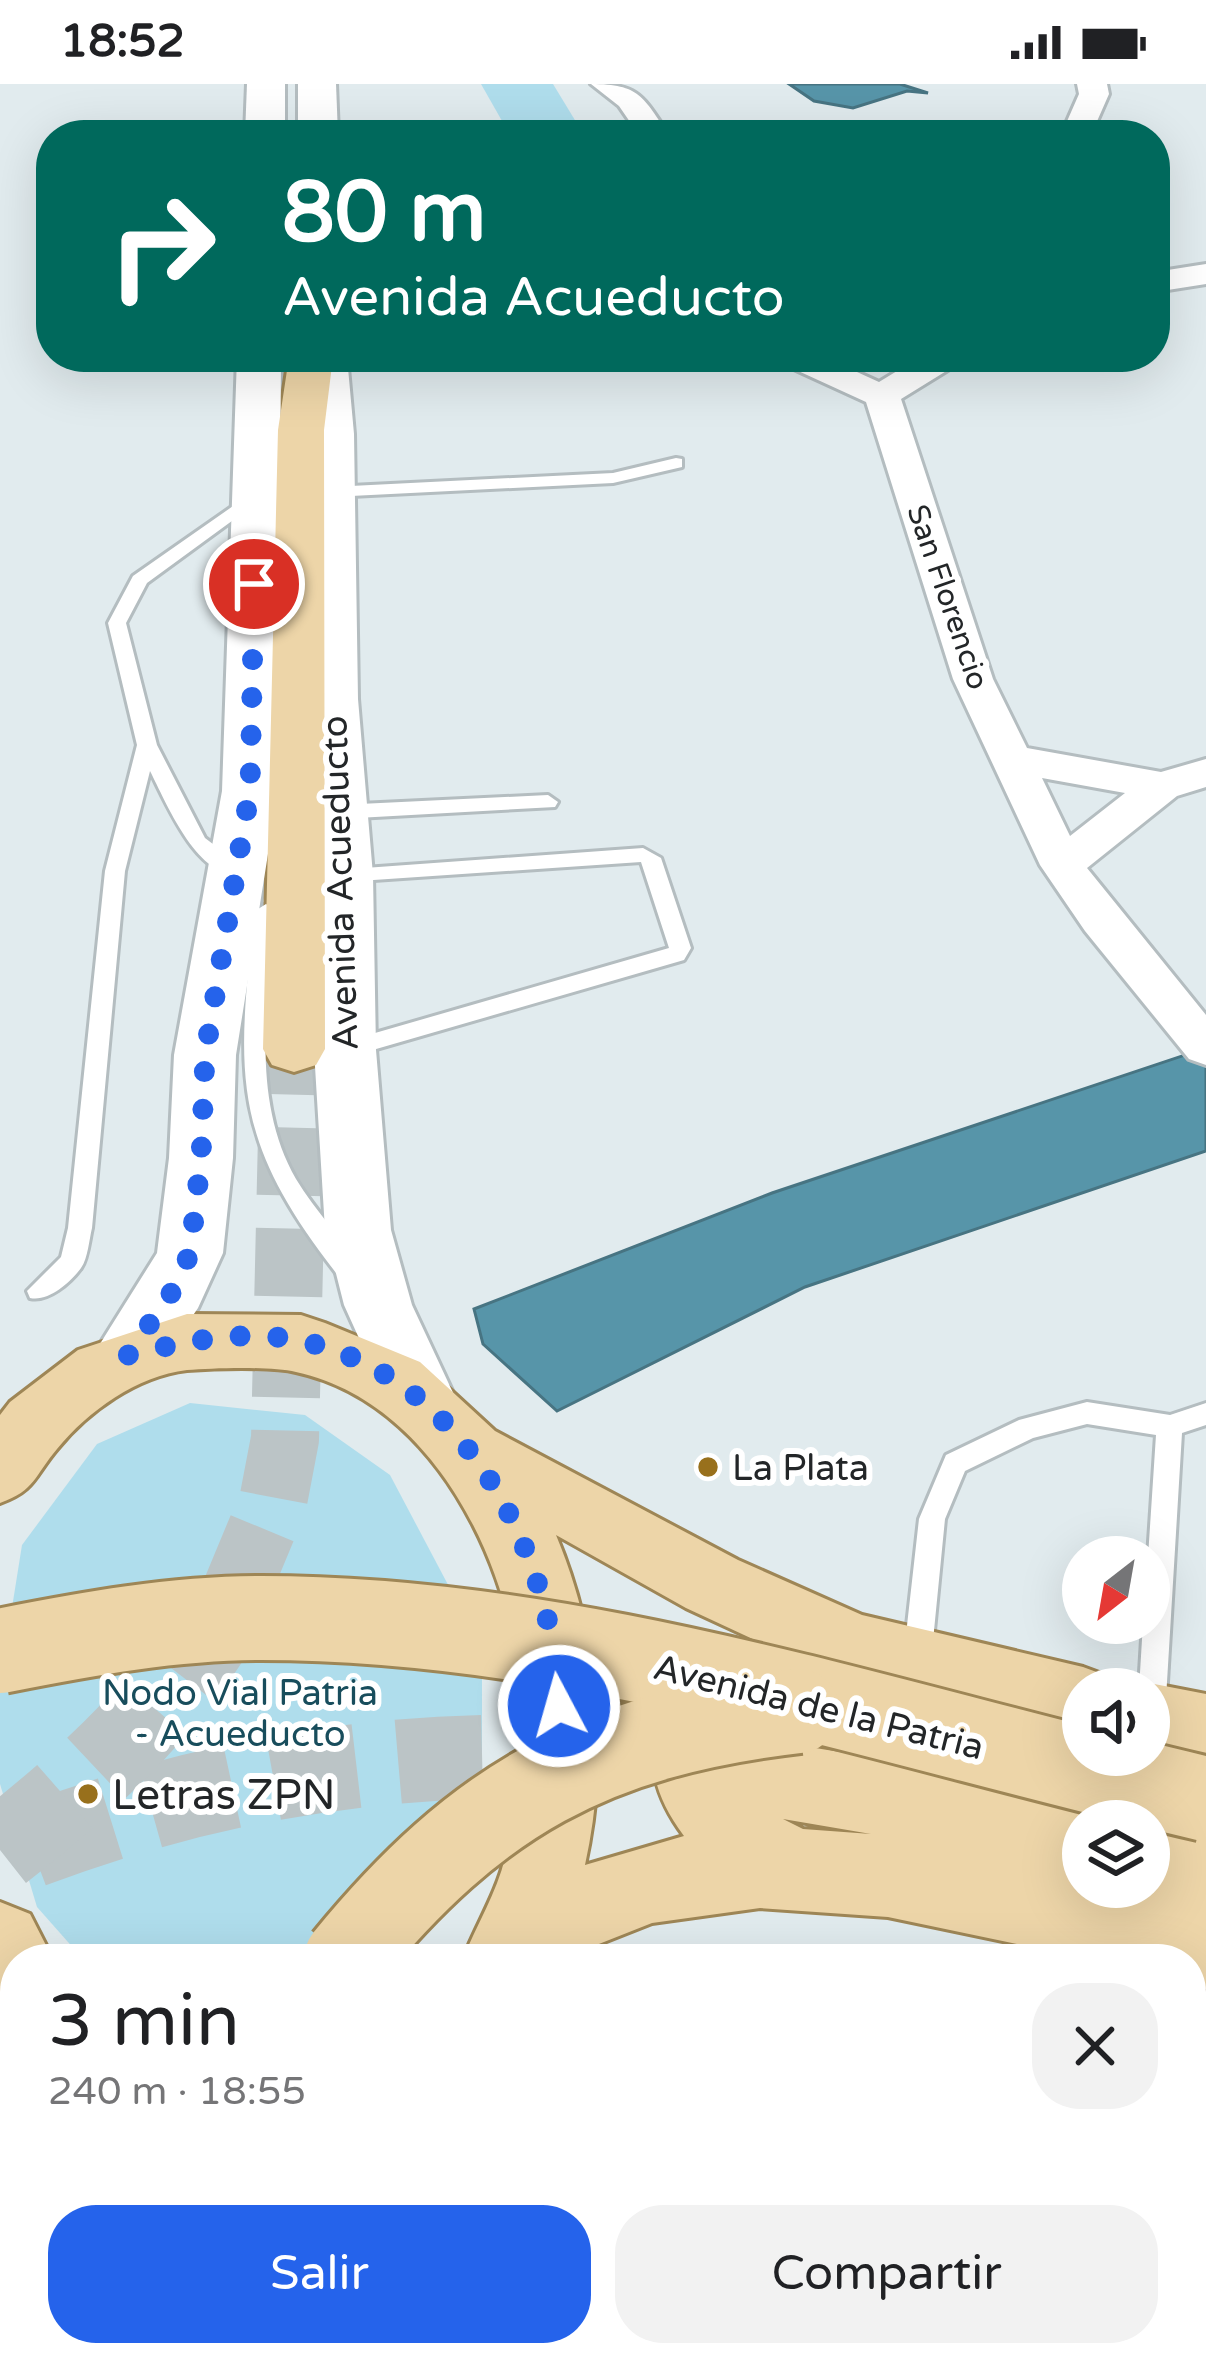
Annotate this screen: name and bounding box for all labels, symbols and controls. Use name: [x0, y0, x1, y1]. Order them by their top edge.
text: 18:52: [60, 15, 185, 69]
text: 80 m: [282, 163, 486, 264]
icon: right: [84, 168, 240, 324]
text: Avenida Acueducto: [282, 265, 785, 330]
street label: San Florencio: [899, 500, 996, 694]
pin: [203, 533, 305, 635]
icon: arrive: [221, 551, 287, 617]
street label: Avenida Acueducto: [313, 715, 368, 1051]
place label: La Plata: [732, 1447, 869, 1490]
marker: La Plata: [695, 1454, 721, 1480]
north arrow: [1062, 1536, 1170, 1644]
map controls: [1062, 1536, 1170, 1908]
position arrow: [496, 1643, 622, 1769]
street label: Avenida de la Patria: [649, 1646, 988, 1769]
button: sound: [1062, 1668, 1170, 1776]
park label: Nodo Vial Patria - Acueducto: [102, 1672, 378, 1756]
place label: Letras ZPN: [112, 1770, 336, 1821]
marker: Letras ZPN: [75, 1781, 101, 1807]
button: layers: [1062, 1800, 1170, 1908]
text: 3 min: [48, 1979, 240, 2066]
button: close: [1032, 1983, 1158, 2109]
text: 240 m · 18:55: [48, 2068, 306, 2115]
button: Salir: [48, 2205, 591, 2343]
button: Compartir: [615, 2205, 1158, 2343]

